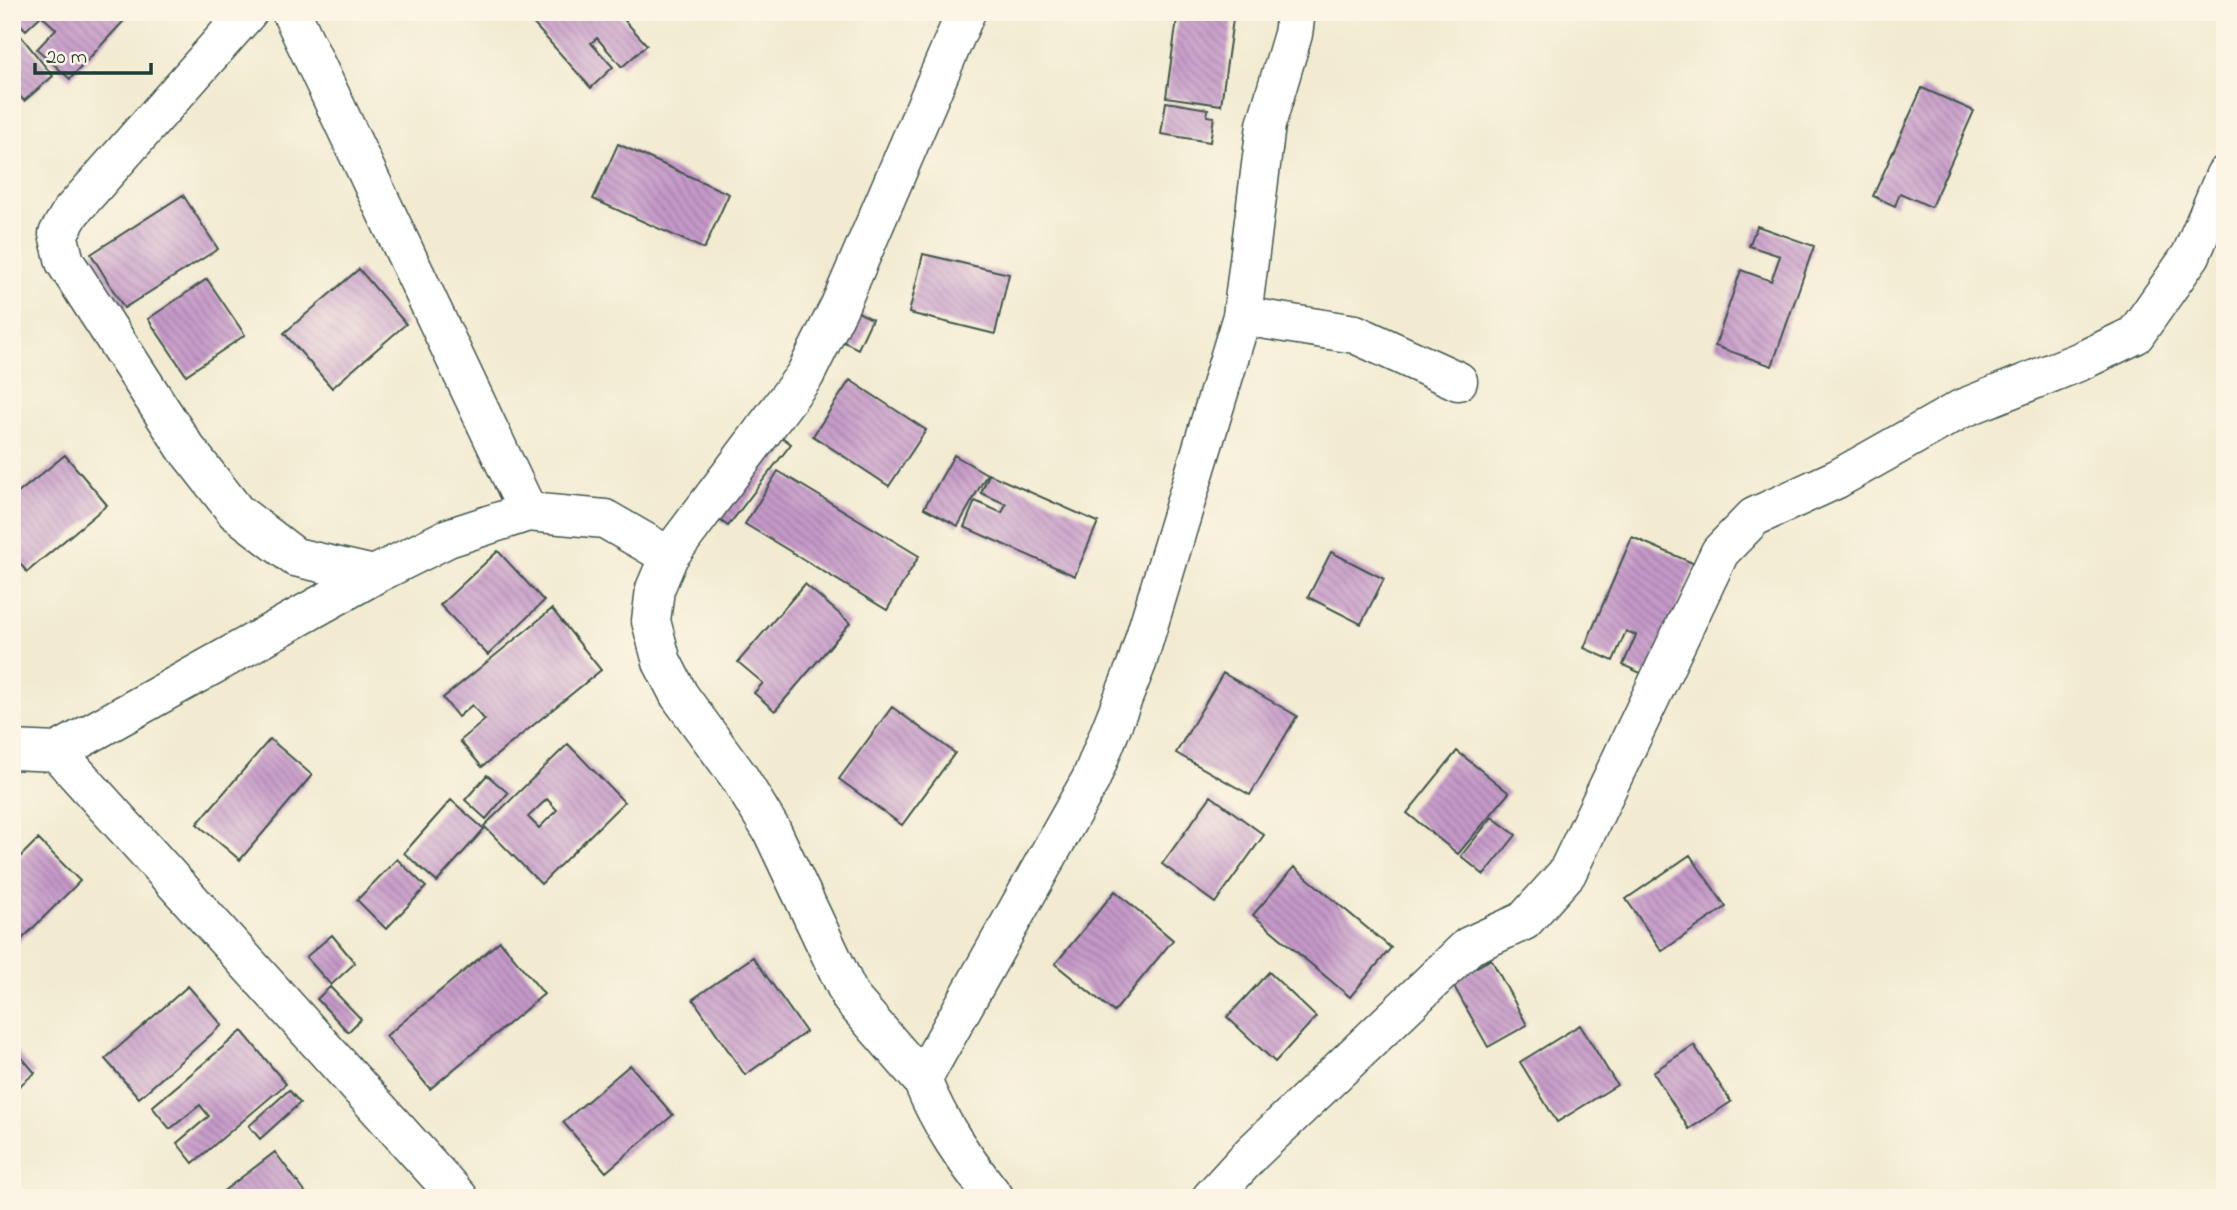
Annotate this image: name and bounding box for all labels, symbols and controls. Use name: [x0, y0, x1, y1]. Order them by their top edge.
scale bar: [35, 32, 150, 76]
text: 20 m: [46, 43, 87, 73]

